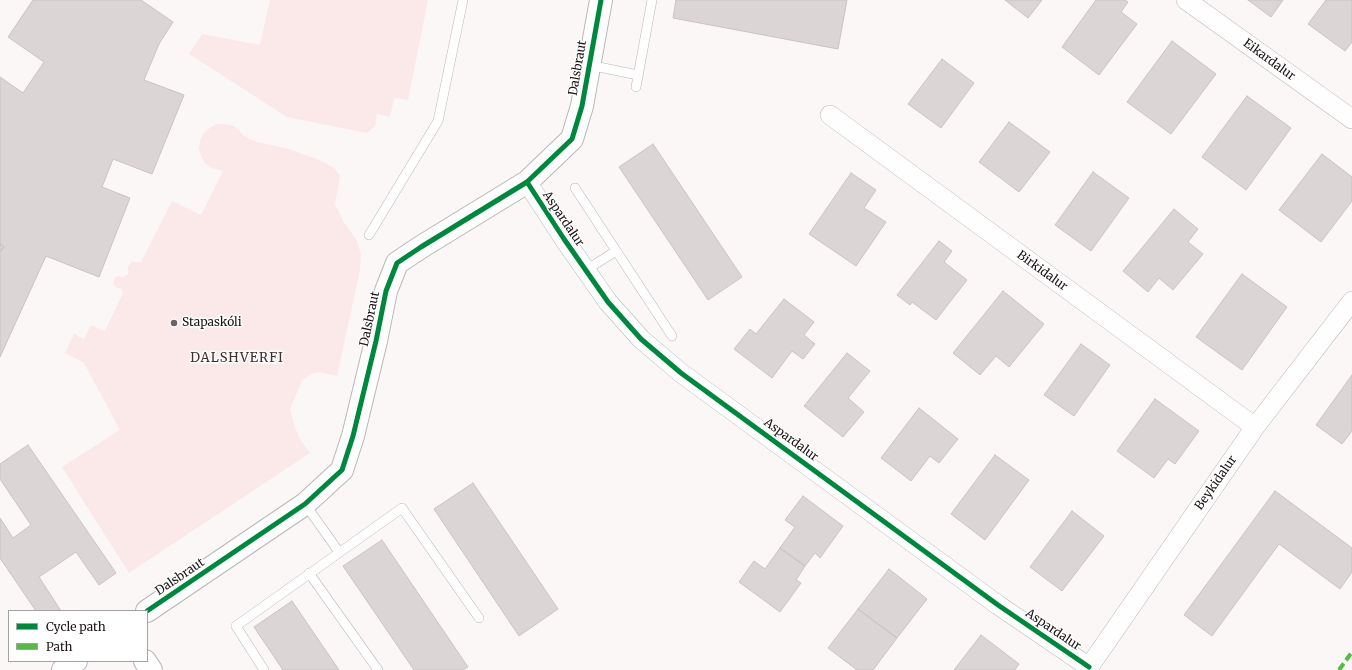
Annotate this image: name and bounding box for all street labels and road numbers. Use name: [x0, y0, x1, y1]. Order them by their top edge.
street label: Eikardalur: [1240, 36, 1298, 84]
street label: Dalsbraut: [566, 39, 590, 97]
street label: Aspardalur: [539, 189, 587, 249]
street label: Birkidalur: [1014, 248, 1070, 294]
street label: Dalsbraut: [357, 290, 383, 348]
street label: Aspardalur: [761, 415, 821, 465]
street label: Beykidalur: [1192, 453, 1240, 513]
street label: Dalsbraut: [153, 555, 207, 599]
street label: Aspardalur: [1023, 606, 1083, 654]

